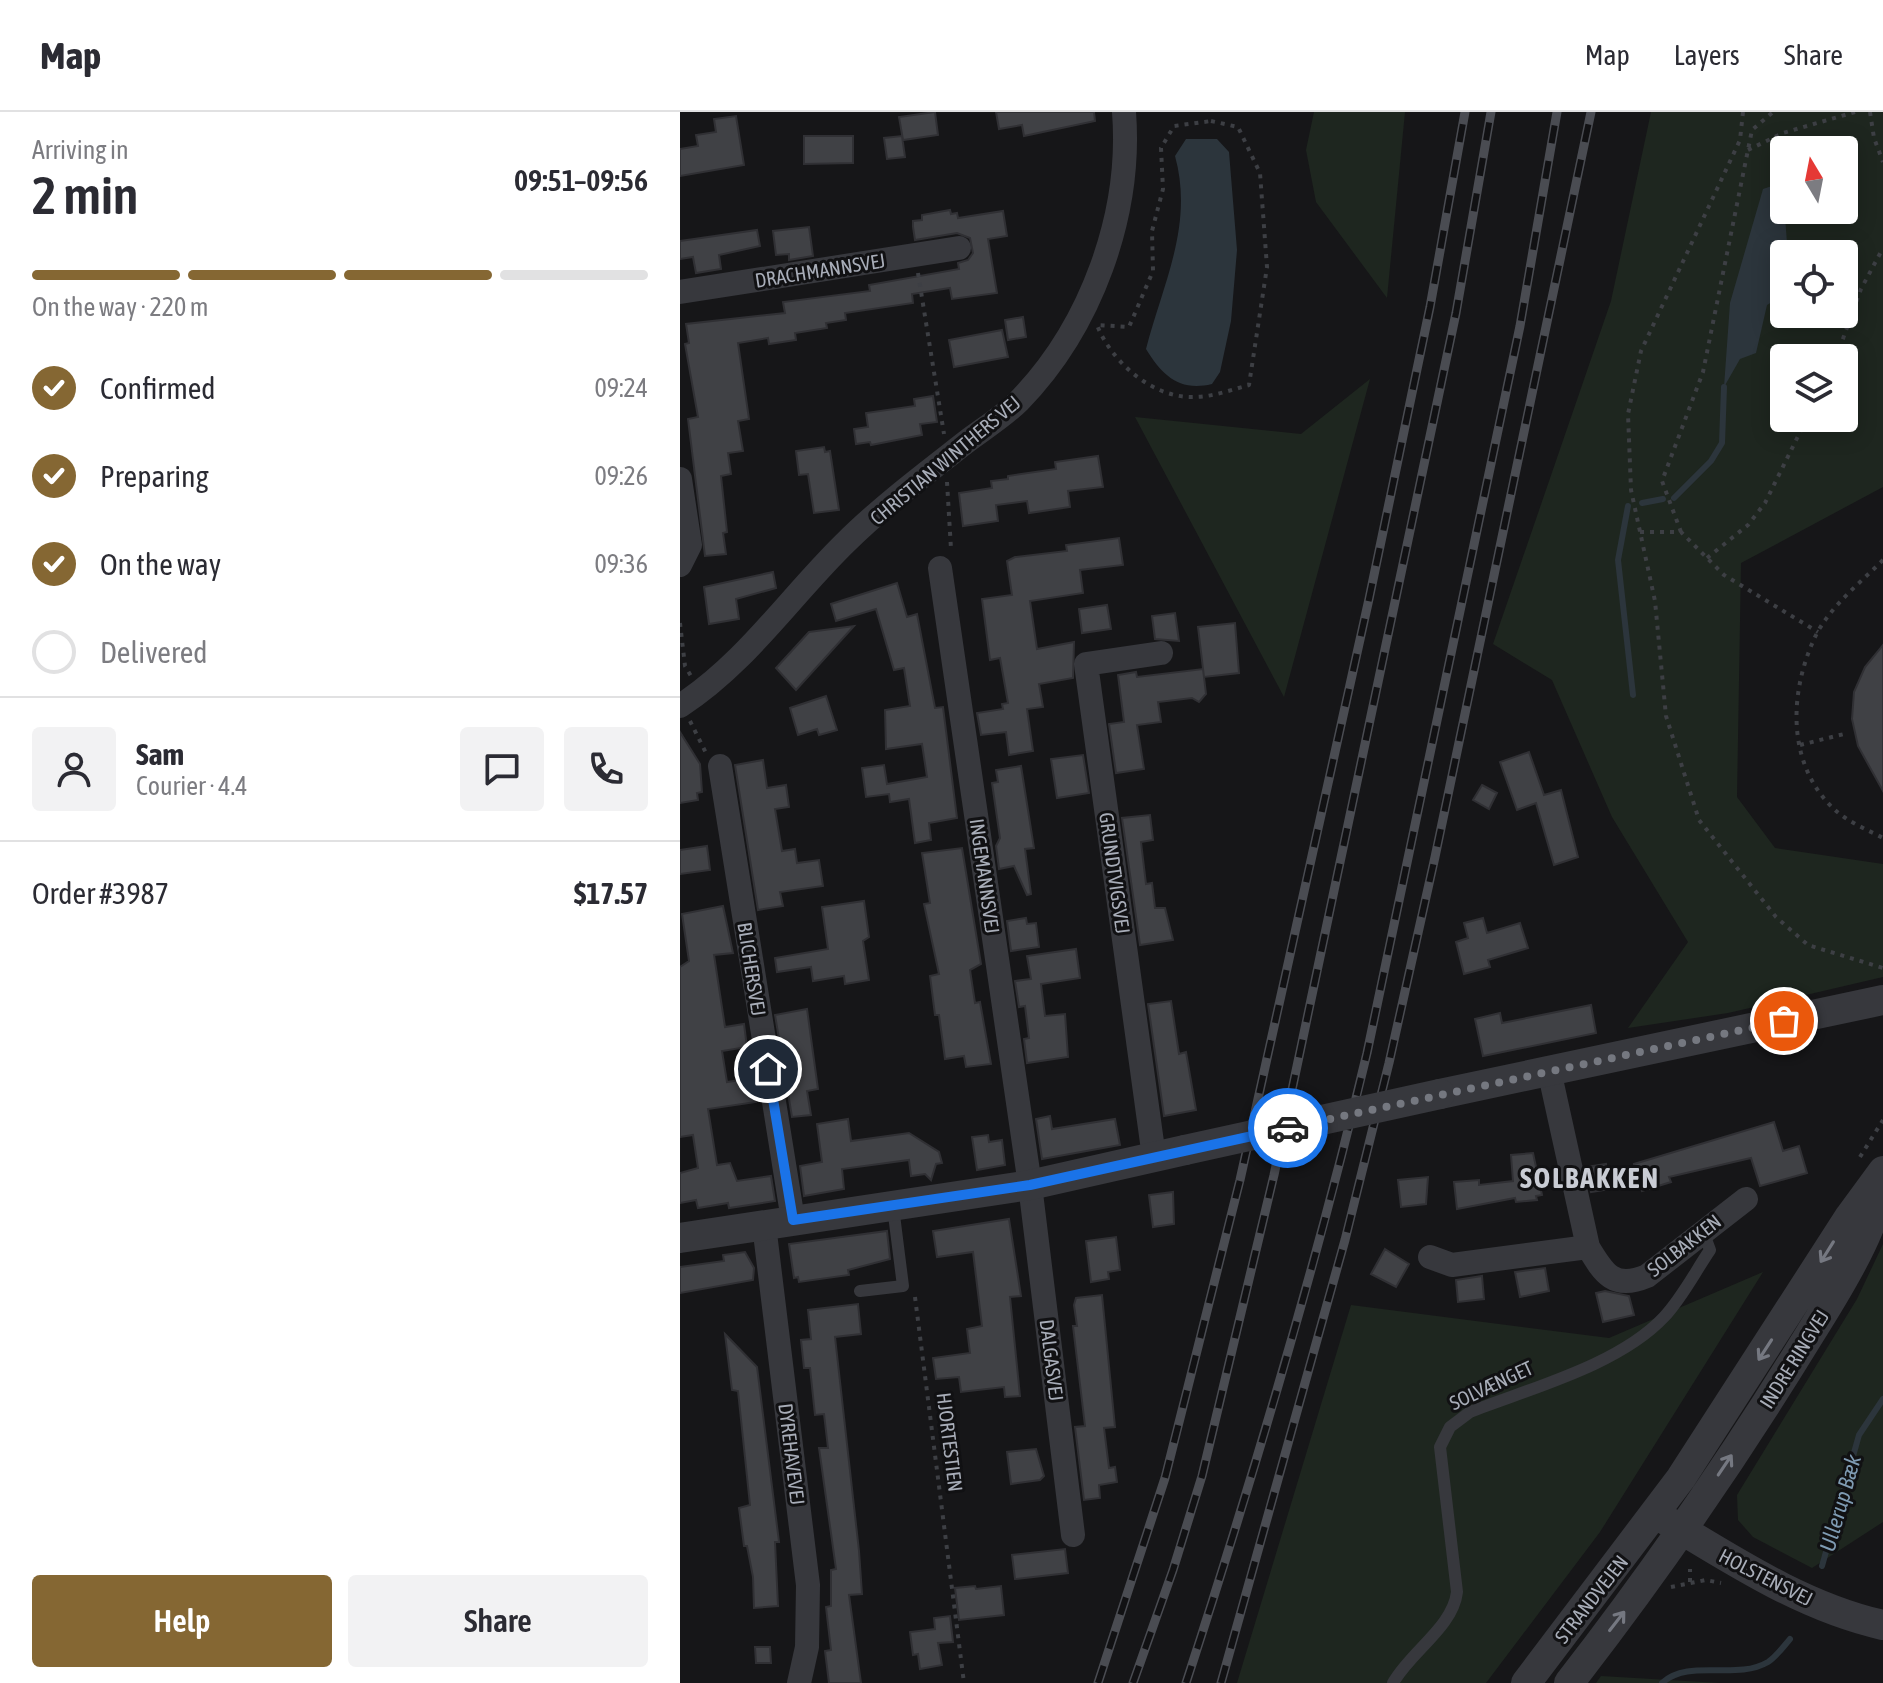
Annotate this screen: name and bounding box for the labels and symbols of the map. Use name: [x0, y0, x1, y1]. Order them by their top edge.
north arrow: [1770, 136, 1858, 224]
street label: DRACHMANNSVEJ: [753, 248, 887, 292]
street label: CHRISTIAN WINTHERS VEJ: [865, 391, 1025, 529]
street label: GRUNDTVIGSVEJ: [1095, 811, 1135, 935]
street label: INGEMANNSVEJ: [966, 817, 1004, 935]
street label: BLICHERSVEJ: [733, 920, 771, 1018]
pin: [1750, 987, 1818, 1055]
pin: [734, 1035, 802, 1103]
courier: [1248, 1088, 1328, 1168]
district label: SOLBAKKEN: [1520, 1162, 1660, 1194]
street label: SOLBAKKEN: [1643, 1209, 1725, 1281]
one-way arrow: [1819, 1240, 1835, 1263]
street label: INDRE RINGVEJ: [1755, 1306, 1833, 1412]
street label: DALGASVEJ: [1036, 1318, 1068, 1402]
one-way arrow: [1756, 1338, 1773, 1360]
street label: SOLVÆNGET: [1446, 1356, 1536, 1414]
street label: HJORTESTIEN: [933, 1391, 967, 1493]
street label: DYREHAVEVEJ: [774, 1402, 810, 1506]
water label: Ullerup Bæk: [1814, 1451, 1866, 1554]
one-way arrow: [1716, 1454, 1733, 1476]
street label: HOLSTENSVEJ: [1715, 1544, 1817, 1610]
street label: STRANDVEJEN: [1550, 1551, 1632, 1647]
one-way arrow: [1609, 1611, 1626, 1632]

